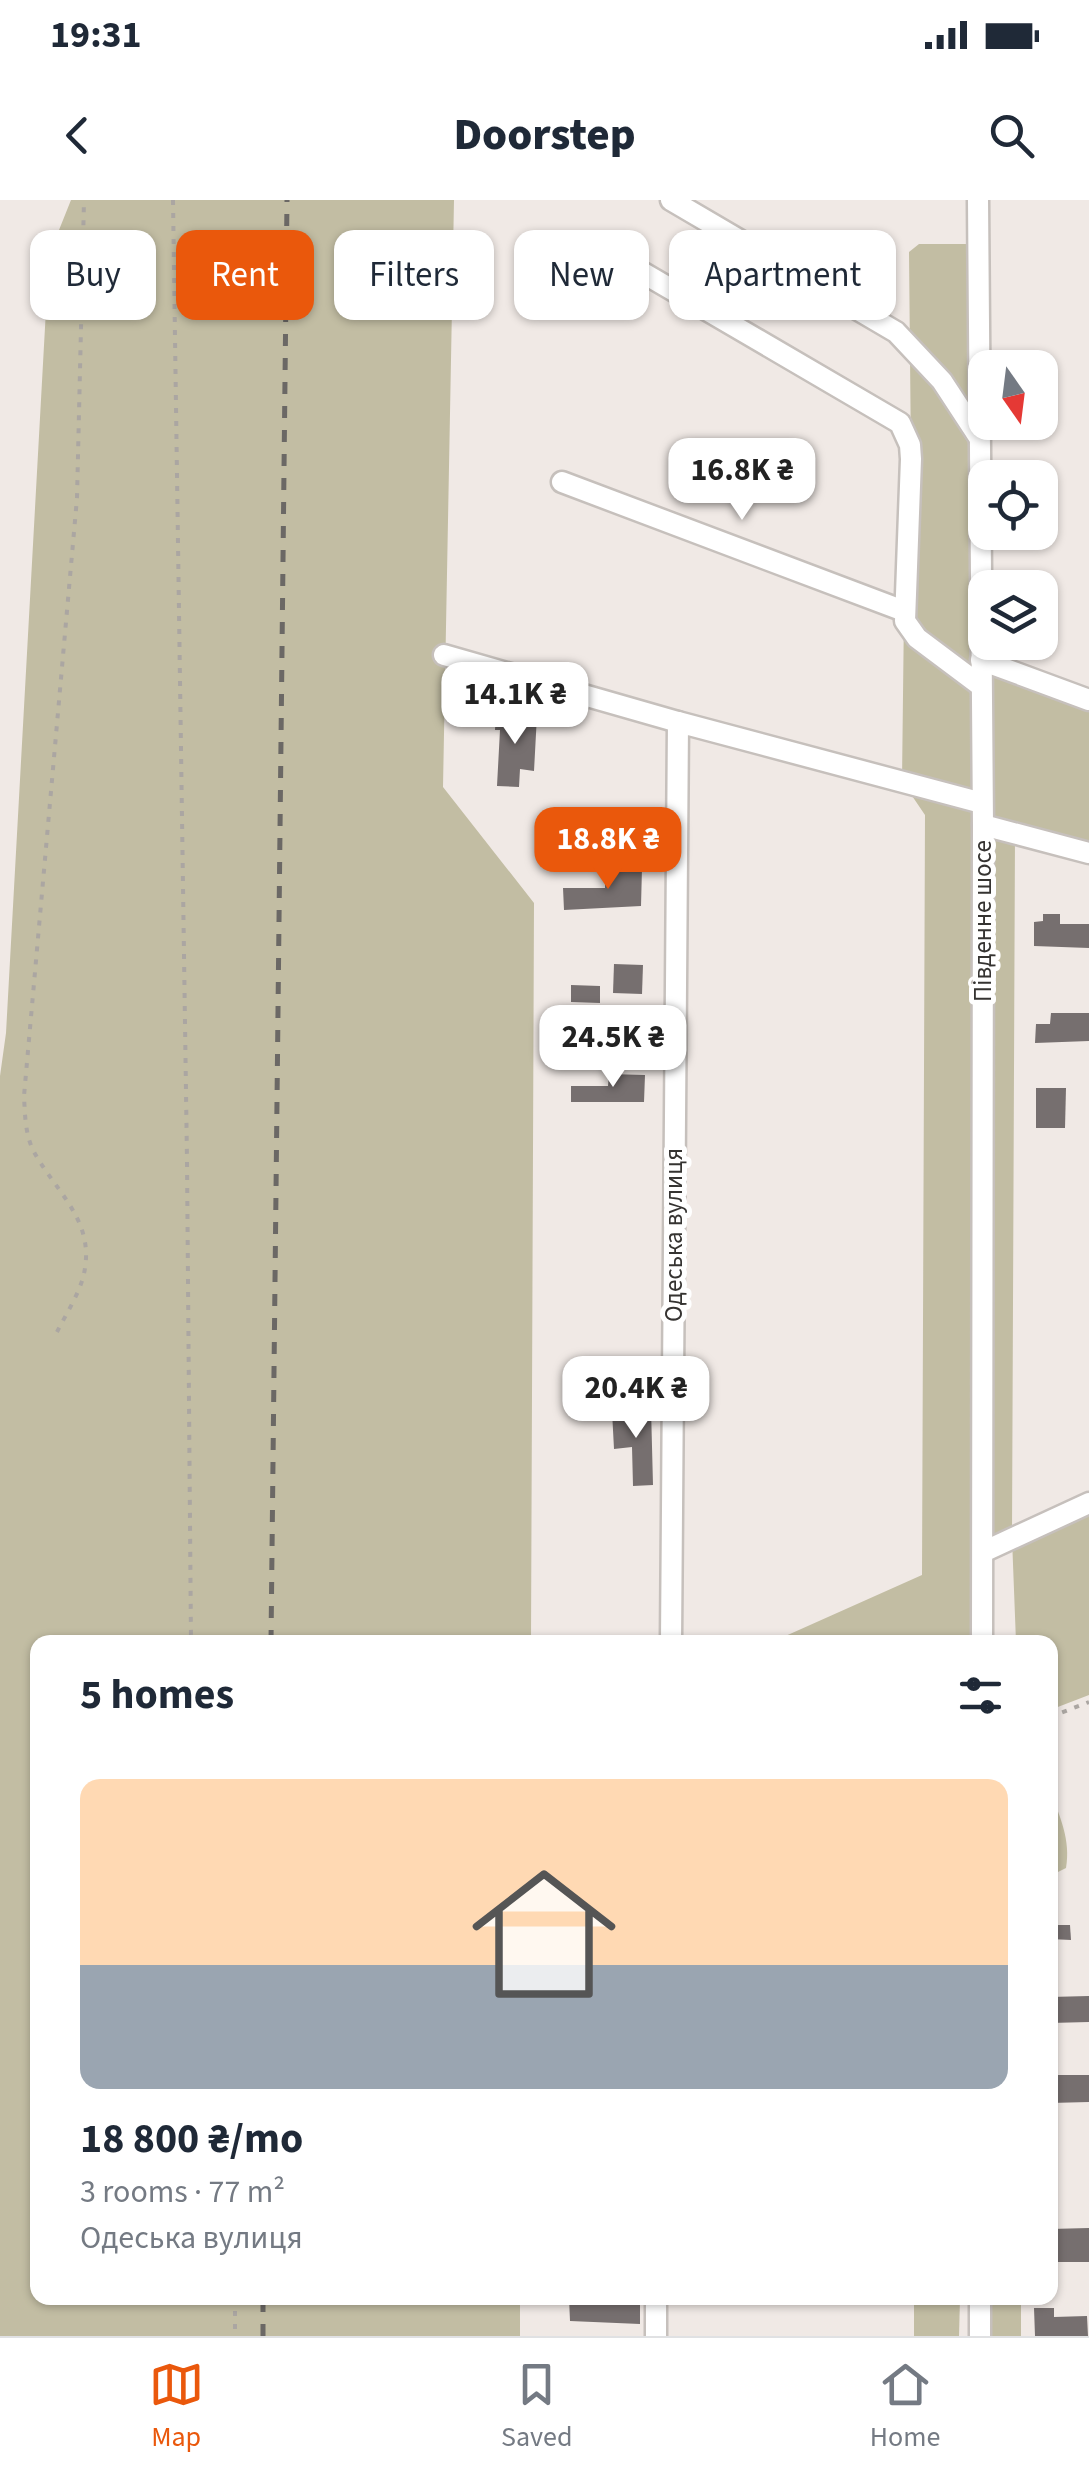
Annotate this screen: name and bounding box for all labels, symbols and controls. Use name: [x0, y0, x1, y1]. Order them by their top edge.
text: 19:31: [50, 8, 142, 62]
text: Doorstep: [453, 103, 636, 167]
icon: back: [50, 108, 105, 163]
icon: search: [984, 108, 1039, 163]
chip: Buy: [30, 230, 156, 320]
chip: Rent: [176, 230, 314, 320]
chip: Filters: [334, 230, 494, 320]
chip: New: [514, 230, 649, 320]
chip: Apartment: [669, 230, 896, 320]
north arrow: [968, 350, 1058, 440]
map controls: [968, 350, 1058, 660]
pin: 16.8K ₴: [650, 438, 834, 523]
text: 16.8K ₴: [690, 447, 794, 493]
button: locate: [968, 460, 1058, 550]
button: layers: [968, 570, 1058, 660]
pin: 14.1K ₴: [423, 662, 607, 747]
text: 14.1K ₴: [463, 671, 567, 717]
pin: 18.8K ₴: [516, 807, 700, 892]
text: 18.8K ₴: [556, 816, 660, 862]
street label: Південне шосе: [965, 840, 1001, 1002]
pin: 24.5K ₴: [521, 1005, 705, 1090]
text: 24.5K ₴: [561, 1014, 665, 1060]
street label: Одеська вулиця: [656, 1148, 692, 1322]
pin: 20.4K ₴: [544, 1356, 728, 1441]
text: 20.4K ₴: [584, 1365, 688, 1411]
text: 5 homes: [80, 1665, 234, 1725]
icon: filters: [953, 1668, 1008, 1723]
icon: home: [454, 1844, 634, 2024]
text: 18 800 ₴/mo: [80, 2109, 303, 2169]
text: 3 rooms · 77 m²: [80, 2169, 285, 2215]
text: Одеська вулиця: [80, 2215, 303, 2261]
tab: Map: [149, 2357, 204, 2457]
tab: Saved: [501, 2357, 572, 2457]
tab: Home: [870, 2357, 940, 2457]

